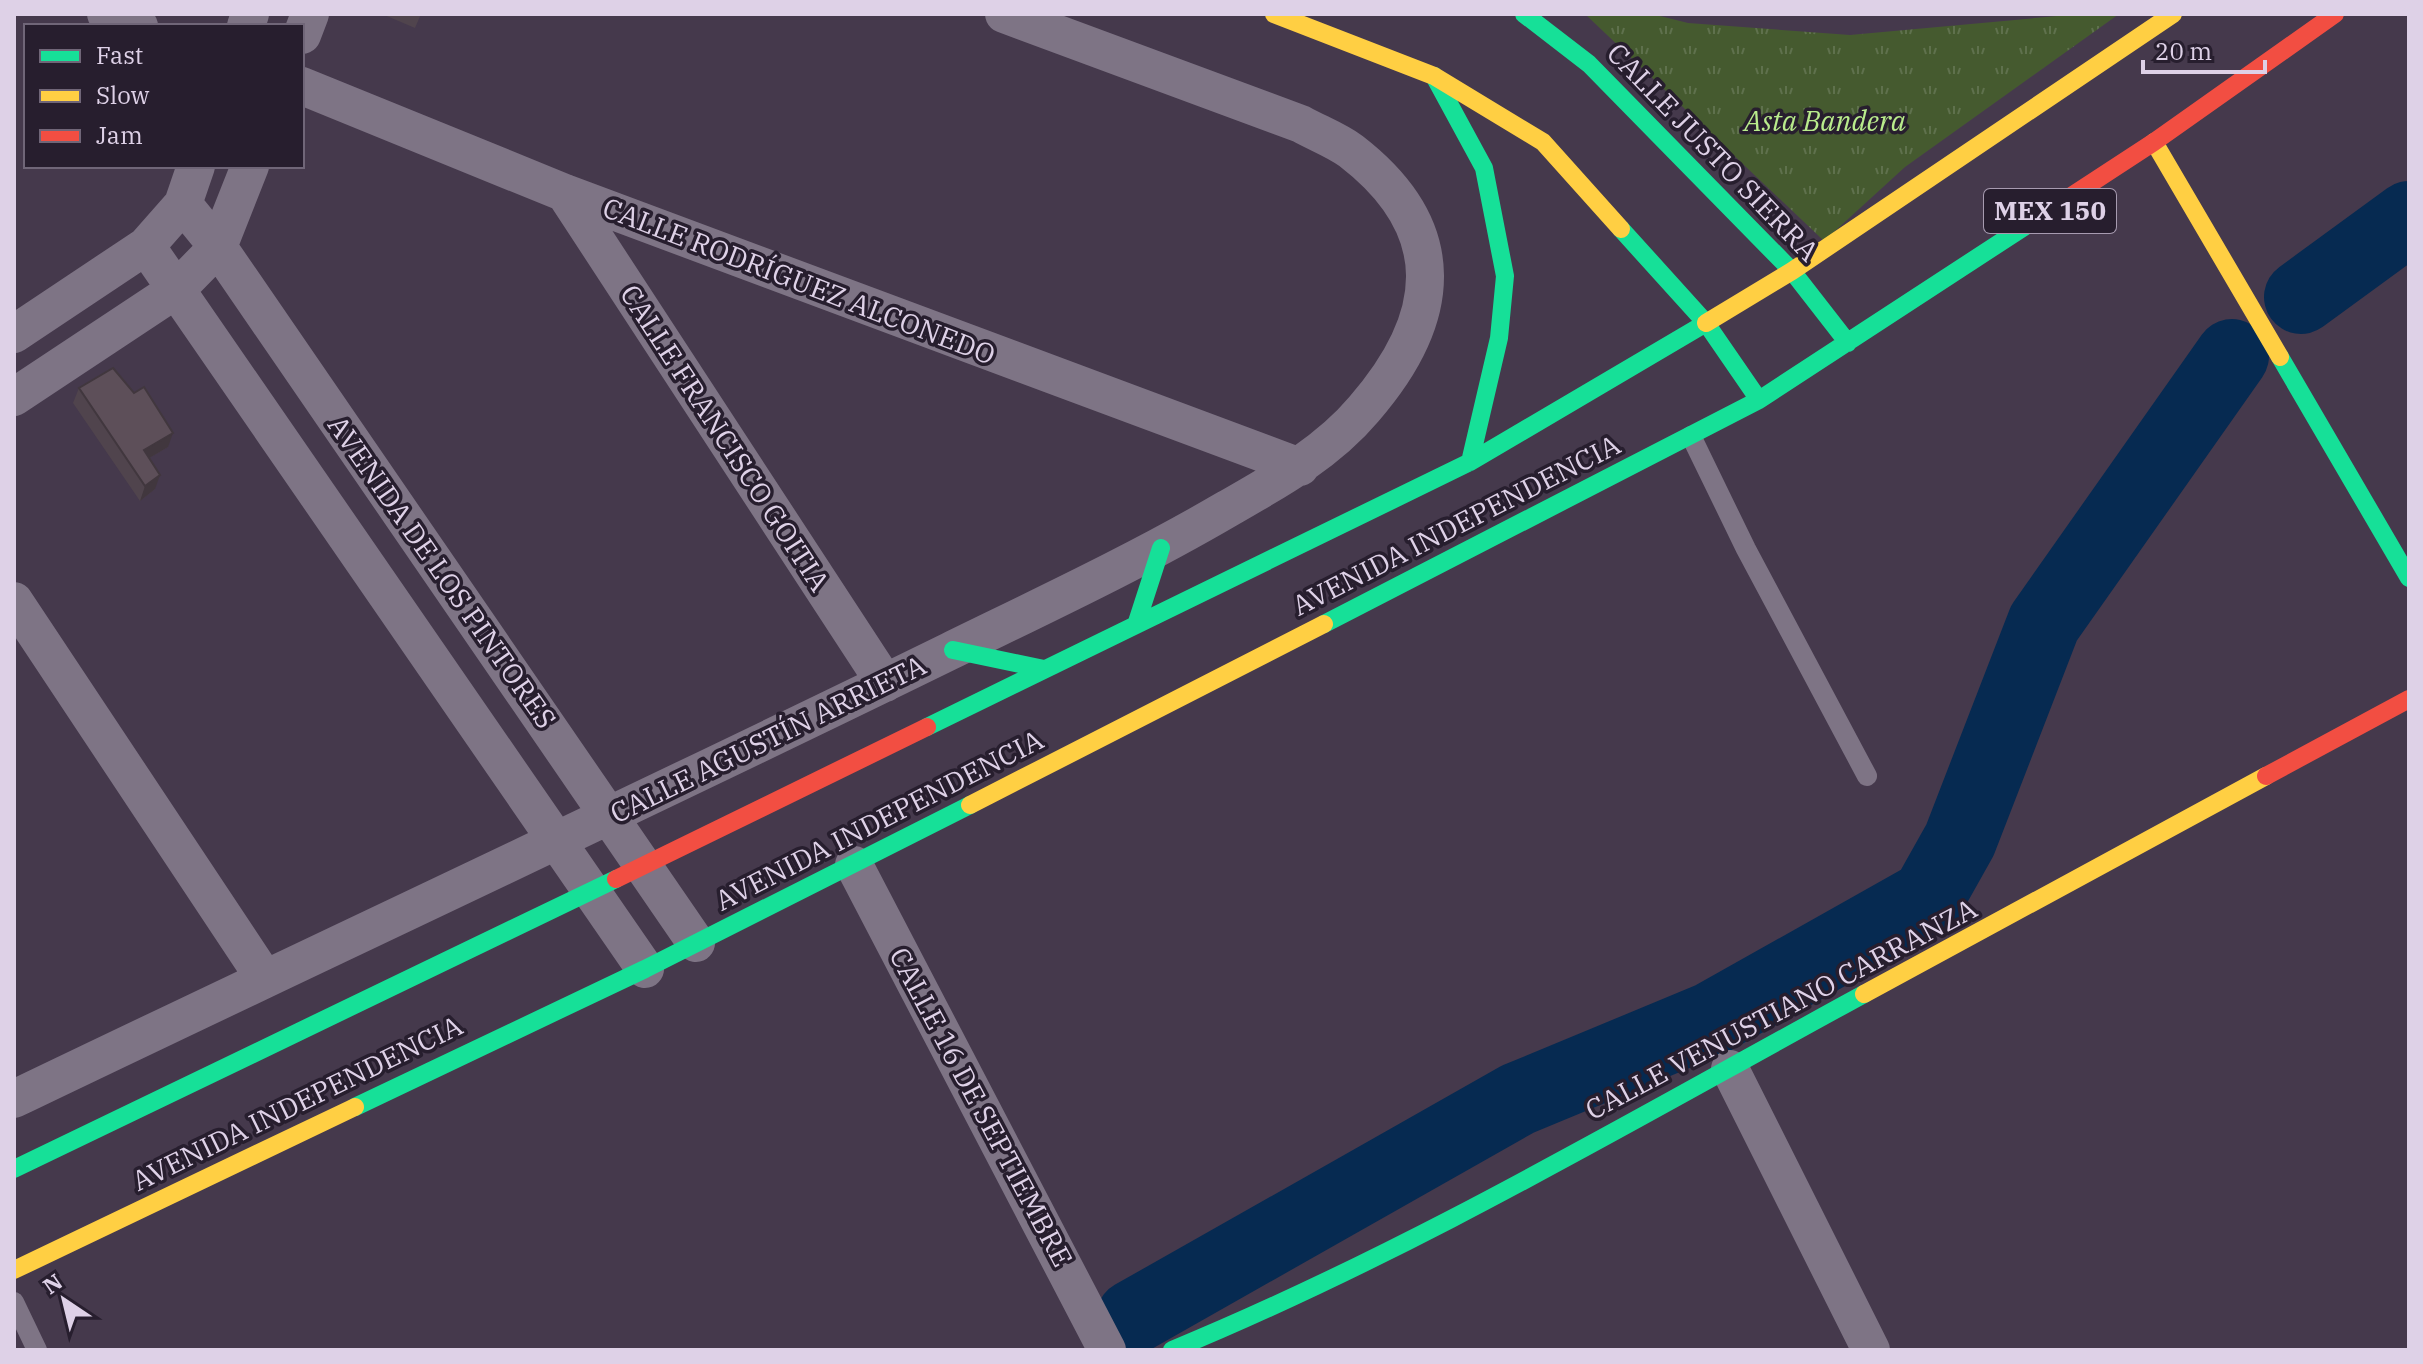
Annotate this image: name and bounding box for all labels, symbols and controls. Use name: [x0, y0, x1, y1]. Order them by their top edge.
legend: [24, 24, 304, 168]
scale bar: [2143, 24, 2265, 74]
street label: CALLE JUSTO SIERRA: [1599, 35, 1827, 269]
text: 20 m: [2155, 35, 2212, 67]
text: Fast: [96, 39, 143, 71]
text: Slow: [96, 79, 150, 111]
park label: Asta Bandera: [1742, 102, 1906, 139]
text: Jam: [96, 119, 143, 151]
street label: CALLE RODRÍGUEZ ALCONEDO: [598, 188, 1001, 373]
road number: MEX 150: [1984, 189, 2116, 233]
street label: CALLE FRANCISCO GOITIA: [612, 277, 839, 598]
street label: AVENIDA DE LOS PINTORES: [320, 408, 565, 736]
street label: AVENIDA INDEPENDENCIA: [1285, 426, 1626, 624]
street label: CALLE AGUSTÍN ARRIETA: [604, 646, 932, 831]
street label: AVENIDA INDEPENDENCIA: [708, 721, 1049, 919]
street label: CALLE VENUSTIANO CARRANZA: [1579, 889, 1983, 1128]
street label: CALLE 16 DE SEPTIEMBRE: [881, 941, 1082, 1273]
street label: AVENIDA INDEPENDENCIA: [125, 1006, 468, 1199]
north arrow: [24, 1260, 104, 1340]
text: N: [37, 1266, 68, 1300]

